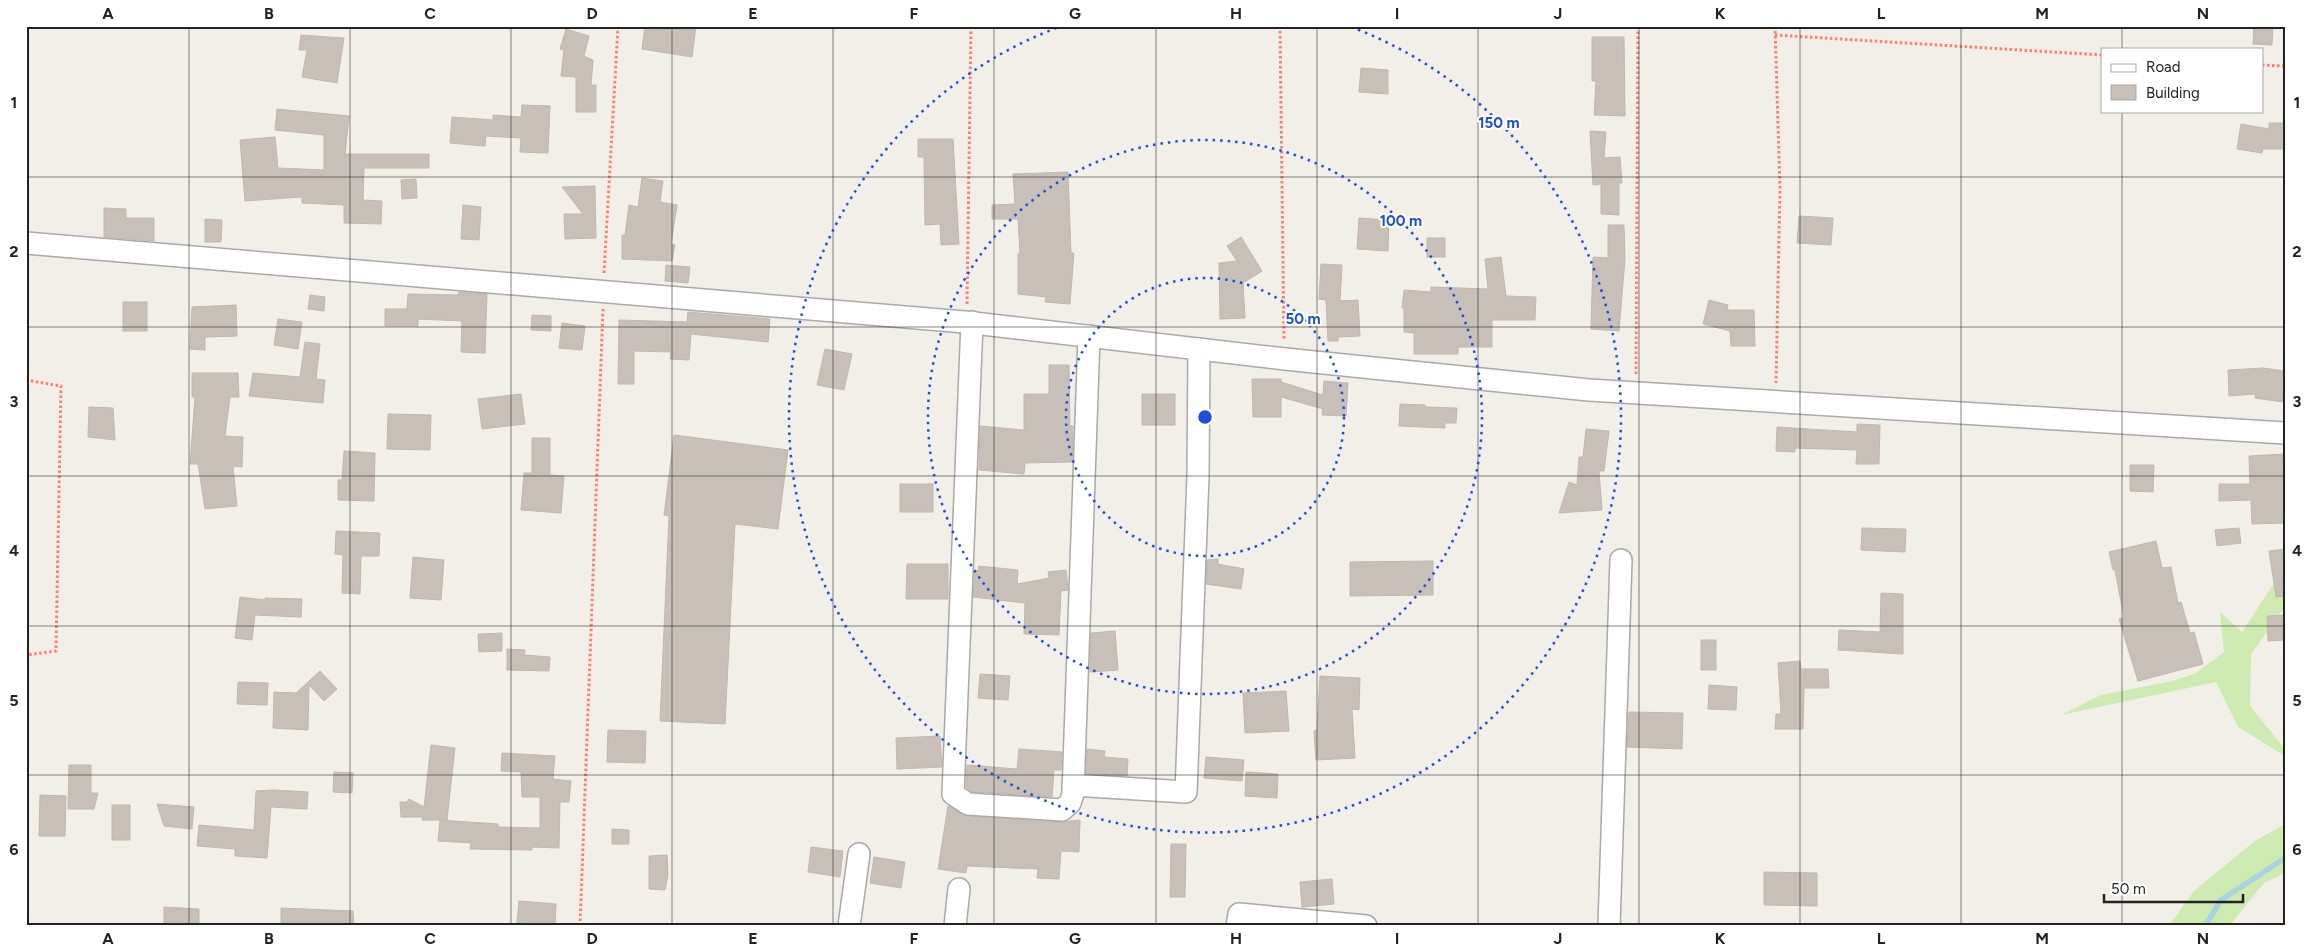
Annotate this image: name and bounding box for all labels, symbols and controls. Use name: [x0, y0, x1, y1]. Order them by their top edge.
text: A: [102, 4, 114, 23]
text: B: [264, 4, 274, 23]
text: C: [424, 4, 436, 23]
text: D: [586, 4, 598, 23]
text: E: [748, 4, 758, 23]
text: F: [910, 4, 919, 23]
text: G: [1069, 4, 1081, 23]
text: H: [1230, 4, 1242, 23]
text: I: [1395, 4, 1399, 23]
text: J: [1554, 4, 1562, 23]
text: K: [1715, 4, 1726, 23]
text: L: [1877, 4, 1886, 23]
text: M: [2035, 4, 2049, 23]
text: N: [2197, 4, 2209, 23]
legend: [2101, 48, 2264, 112]
text: Road: [2146, 58, 2181, 76]
text: Building: [2146, 84, 2200, 102]
text: 1: [11, 93, 17, 112]
text: 1: [2294, 93, 2300, 112]
text: 150 m: [1478, 114, 1520, 132]
text: 100 m: [1380, 212, 1422, 230]
text: 2: [9, 242, 19, 261]
text: 2: [2292, 242, 2302, 261]
text: 50 m: [1285, 310, 1321, 328]
text: 3: [10, 392, 19, 411]
text: 3: [2293, 392, 2302, 411]
centre of rings: [1196, 408, 1214, 426]
text: 4: [9, 541, 19, 560]
text: 4: [2292, 541, 2302, 560]
text: 5: [9, 691, 19, 710]
text: 5: [2292, 691, 2302, 710]
text: 6: [9, 840, 19, 859]
text: 6: [2292, 840, 2302, 859]
scale bar: [2104, 872, 2242, 904]
text: 50 m: [2111, 880, 2146, 898]
text: A: [102, 929, 114, 948]
text: B: [264, 929, 274, 948]
text: C: [424, 929, 436, 948]
text: D: [586, 929, 598, 948]
text: E: [748, 929, 758, 948]
text: F: [910, 929, 919, 948]
text: G: [1069, 929, 1081, 948]
text: H: [1230, 929, 1242, 948]
text: I: [1395, 929, 1399, 948]
text: J: [1554, 929, 1562, 948]
text: K: [1715, 929, 1726, 948]
text: L: [1877, 929, 1886, 948]
text: M: [2035, 929, 2049, 948]
text: N: [2197, 929, 2209, 948]

